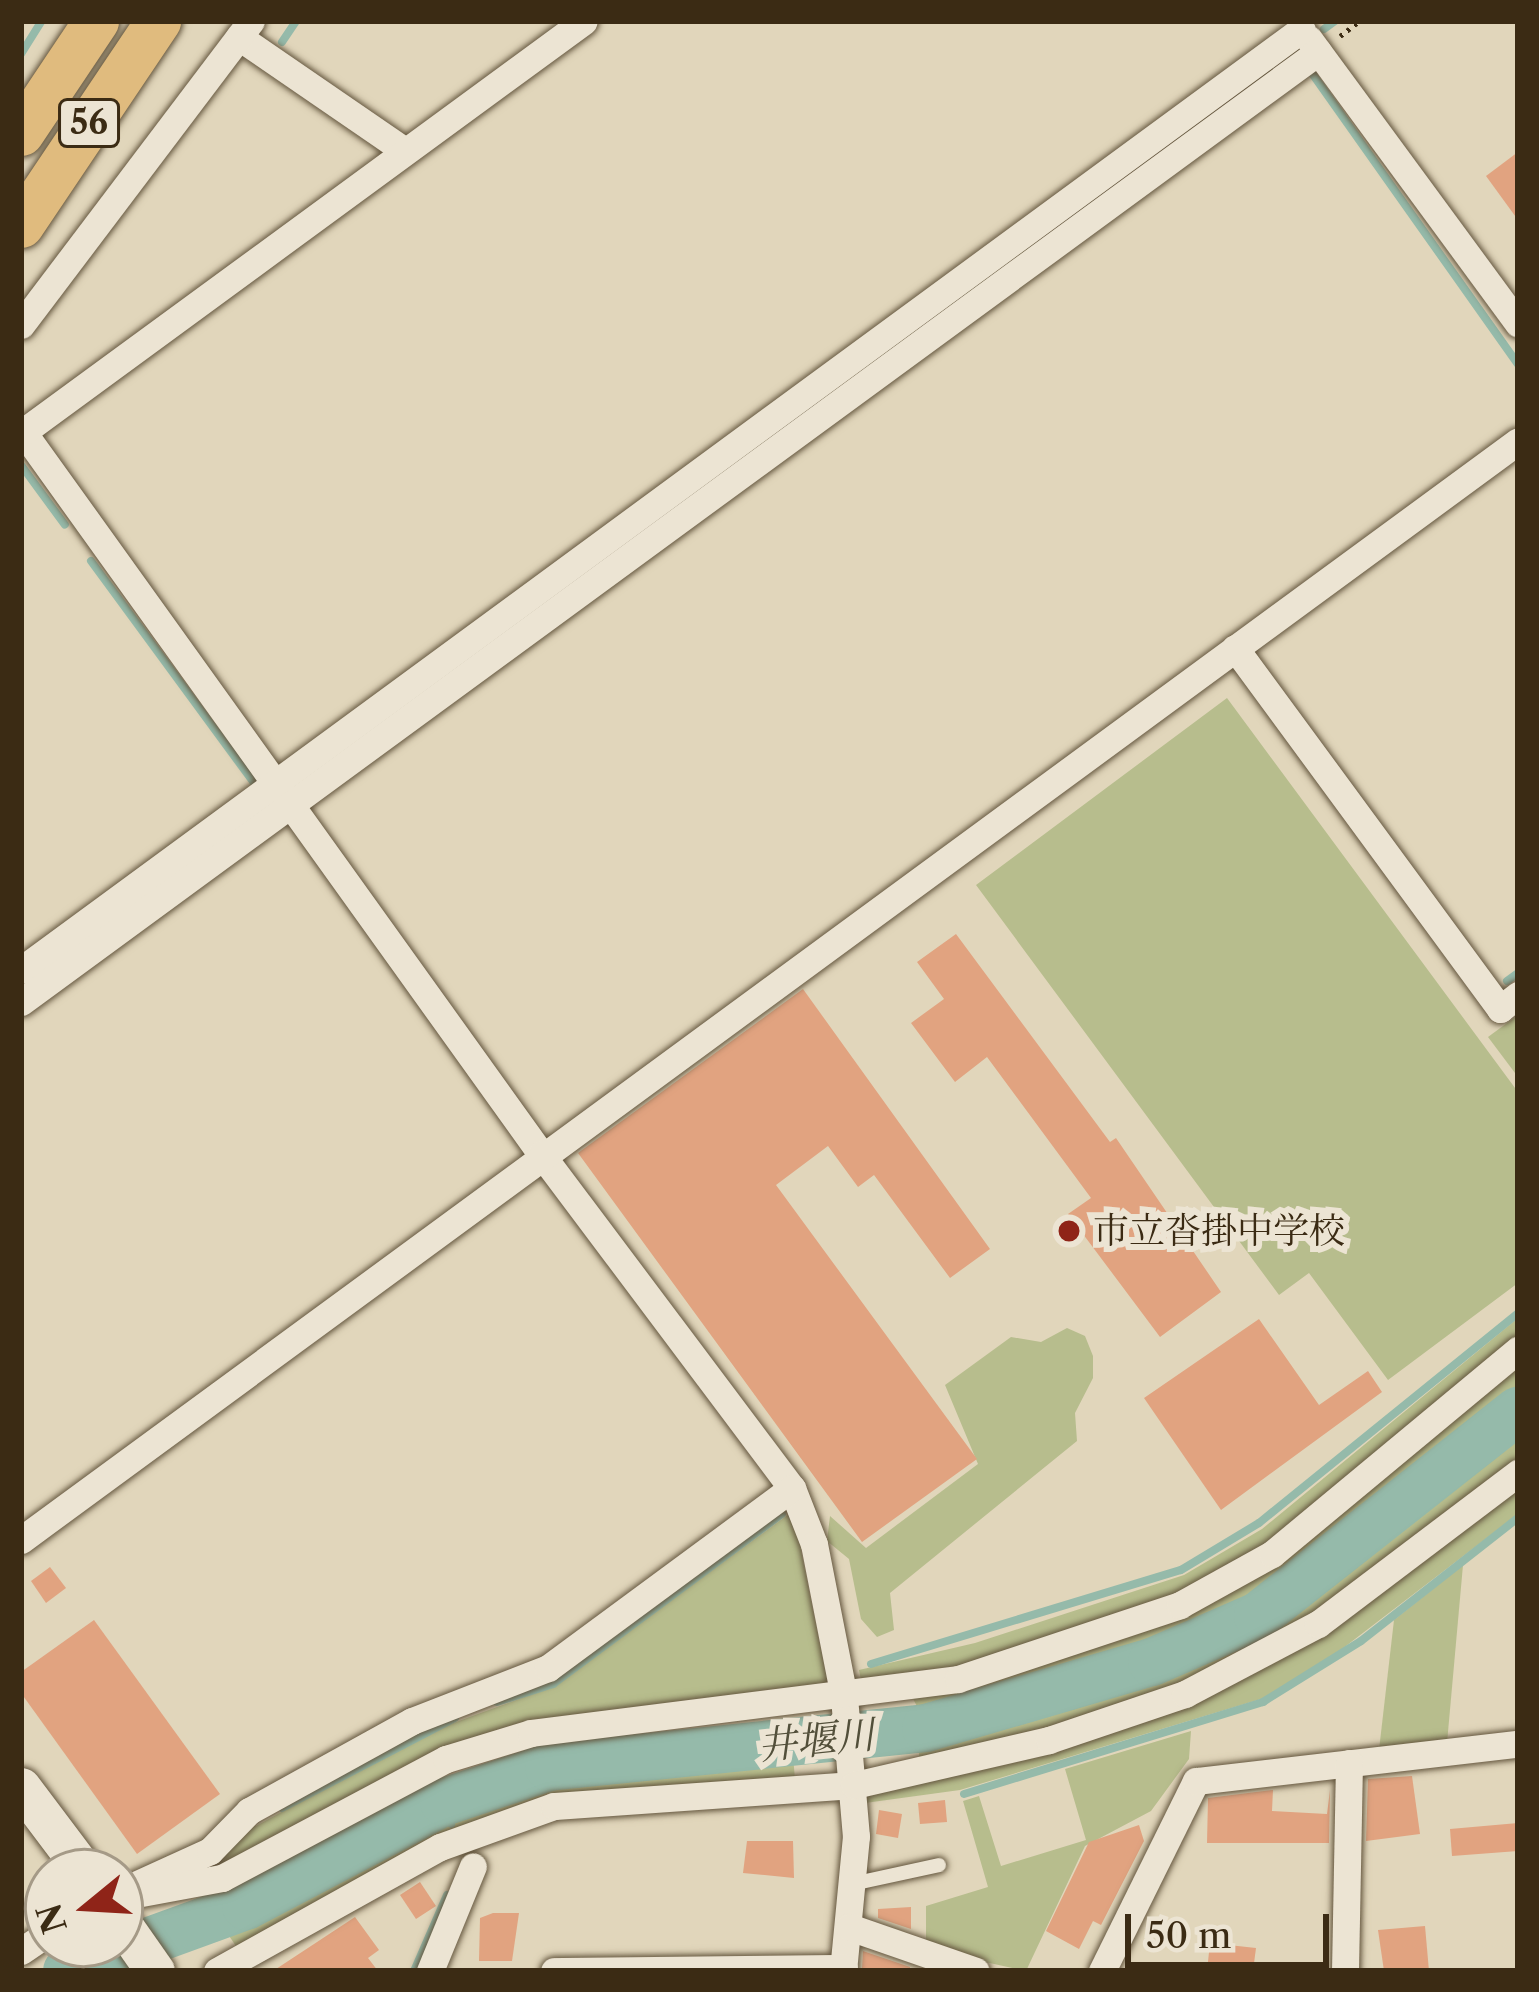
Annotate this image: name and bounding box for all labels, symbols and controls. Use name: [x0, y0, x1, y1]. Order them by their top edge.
road number: 56: [56, 96, 122, 150]
place label: 市立沓掛中学校: [1093, 1209, 1345, 1253]
marker: 市立沓掛中学校: [1056, 1218, 1082, 1244]
water label: 井堰川: [755, 1711, 877, 1769]
north arrow: [24, 1848, 144, 1968]
scale bar: [1131, 1890, 1335, 1964]
text: N: [28, 1898, 76, 1938]
text: 50 m: [1146, 1913, 1231, 1957]

